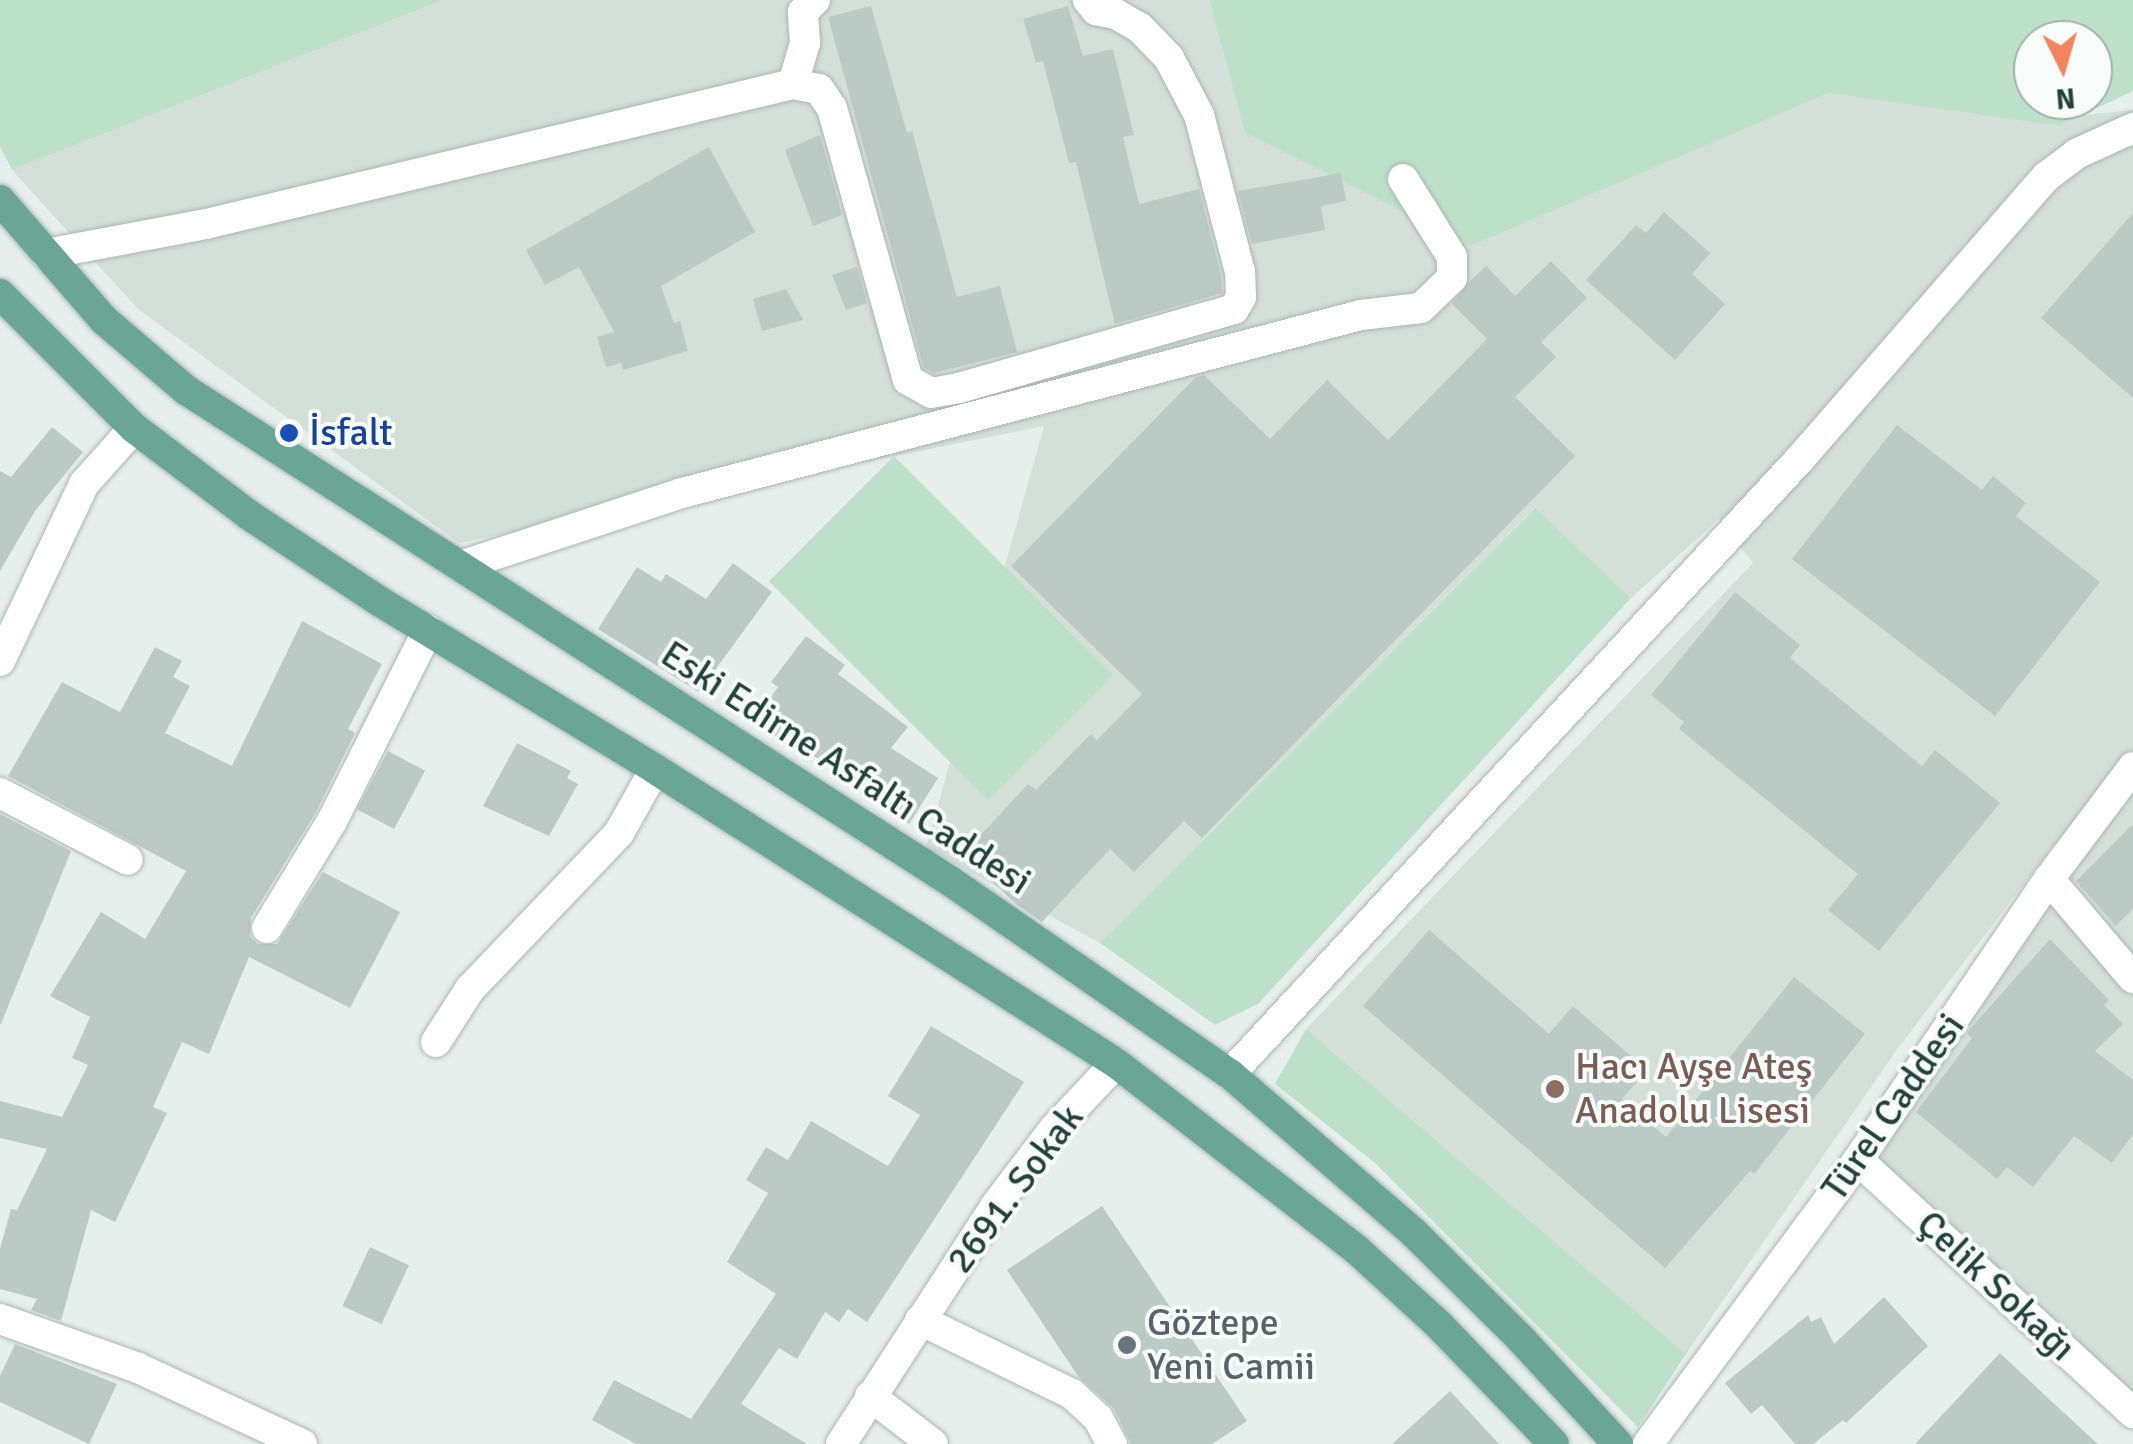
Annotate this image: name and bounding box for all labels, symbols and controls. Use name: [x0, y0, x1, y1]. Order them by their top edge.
north arrow: [2013, 20, 2113, 120]
text: N: [2054, 80, 2077, 116]
place label: İsfalt: [309, 410, 393, 456]
marker: İsfalt: [278, 422, 300, 444]
street label: Eski Edirne Asfaltı Caddesi: [653, 631, 1039, 905]
street label: Türel Caddesi: [1812, 1005, 1974, 1209]
place label: Hacı Ayşe Ateş Anadolu Lisesi: [1575, 1044, 1812, 1134]
marker: Hacı Ayşe Ateş Anadolu Lisesi: [1544, 1078, 1566, 1100]
street label: 2691. Sokak: [937, 1096, 1093, 1282]
street label: Çelik Sokağı: [1907, 1201, 2085, 1371]
place label: Göztepe Yeni Camii: [1147, 1300, 1315, 1390]
marker: Göztepe Yeni Camii: [1116, 1334, 1138, 1356]

